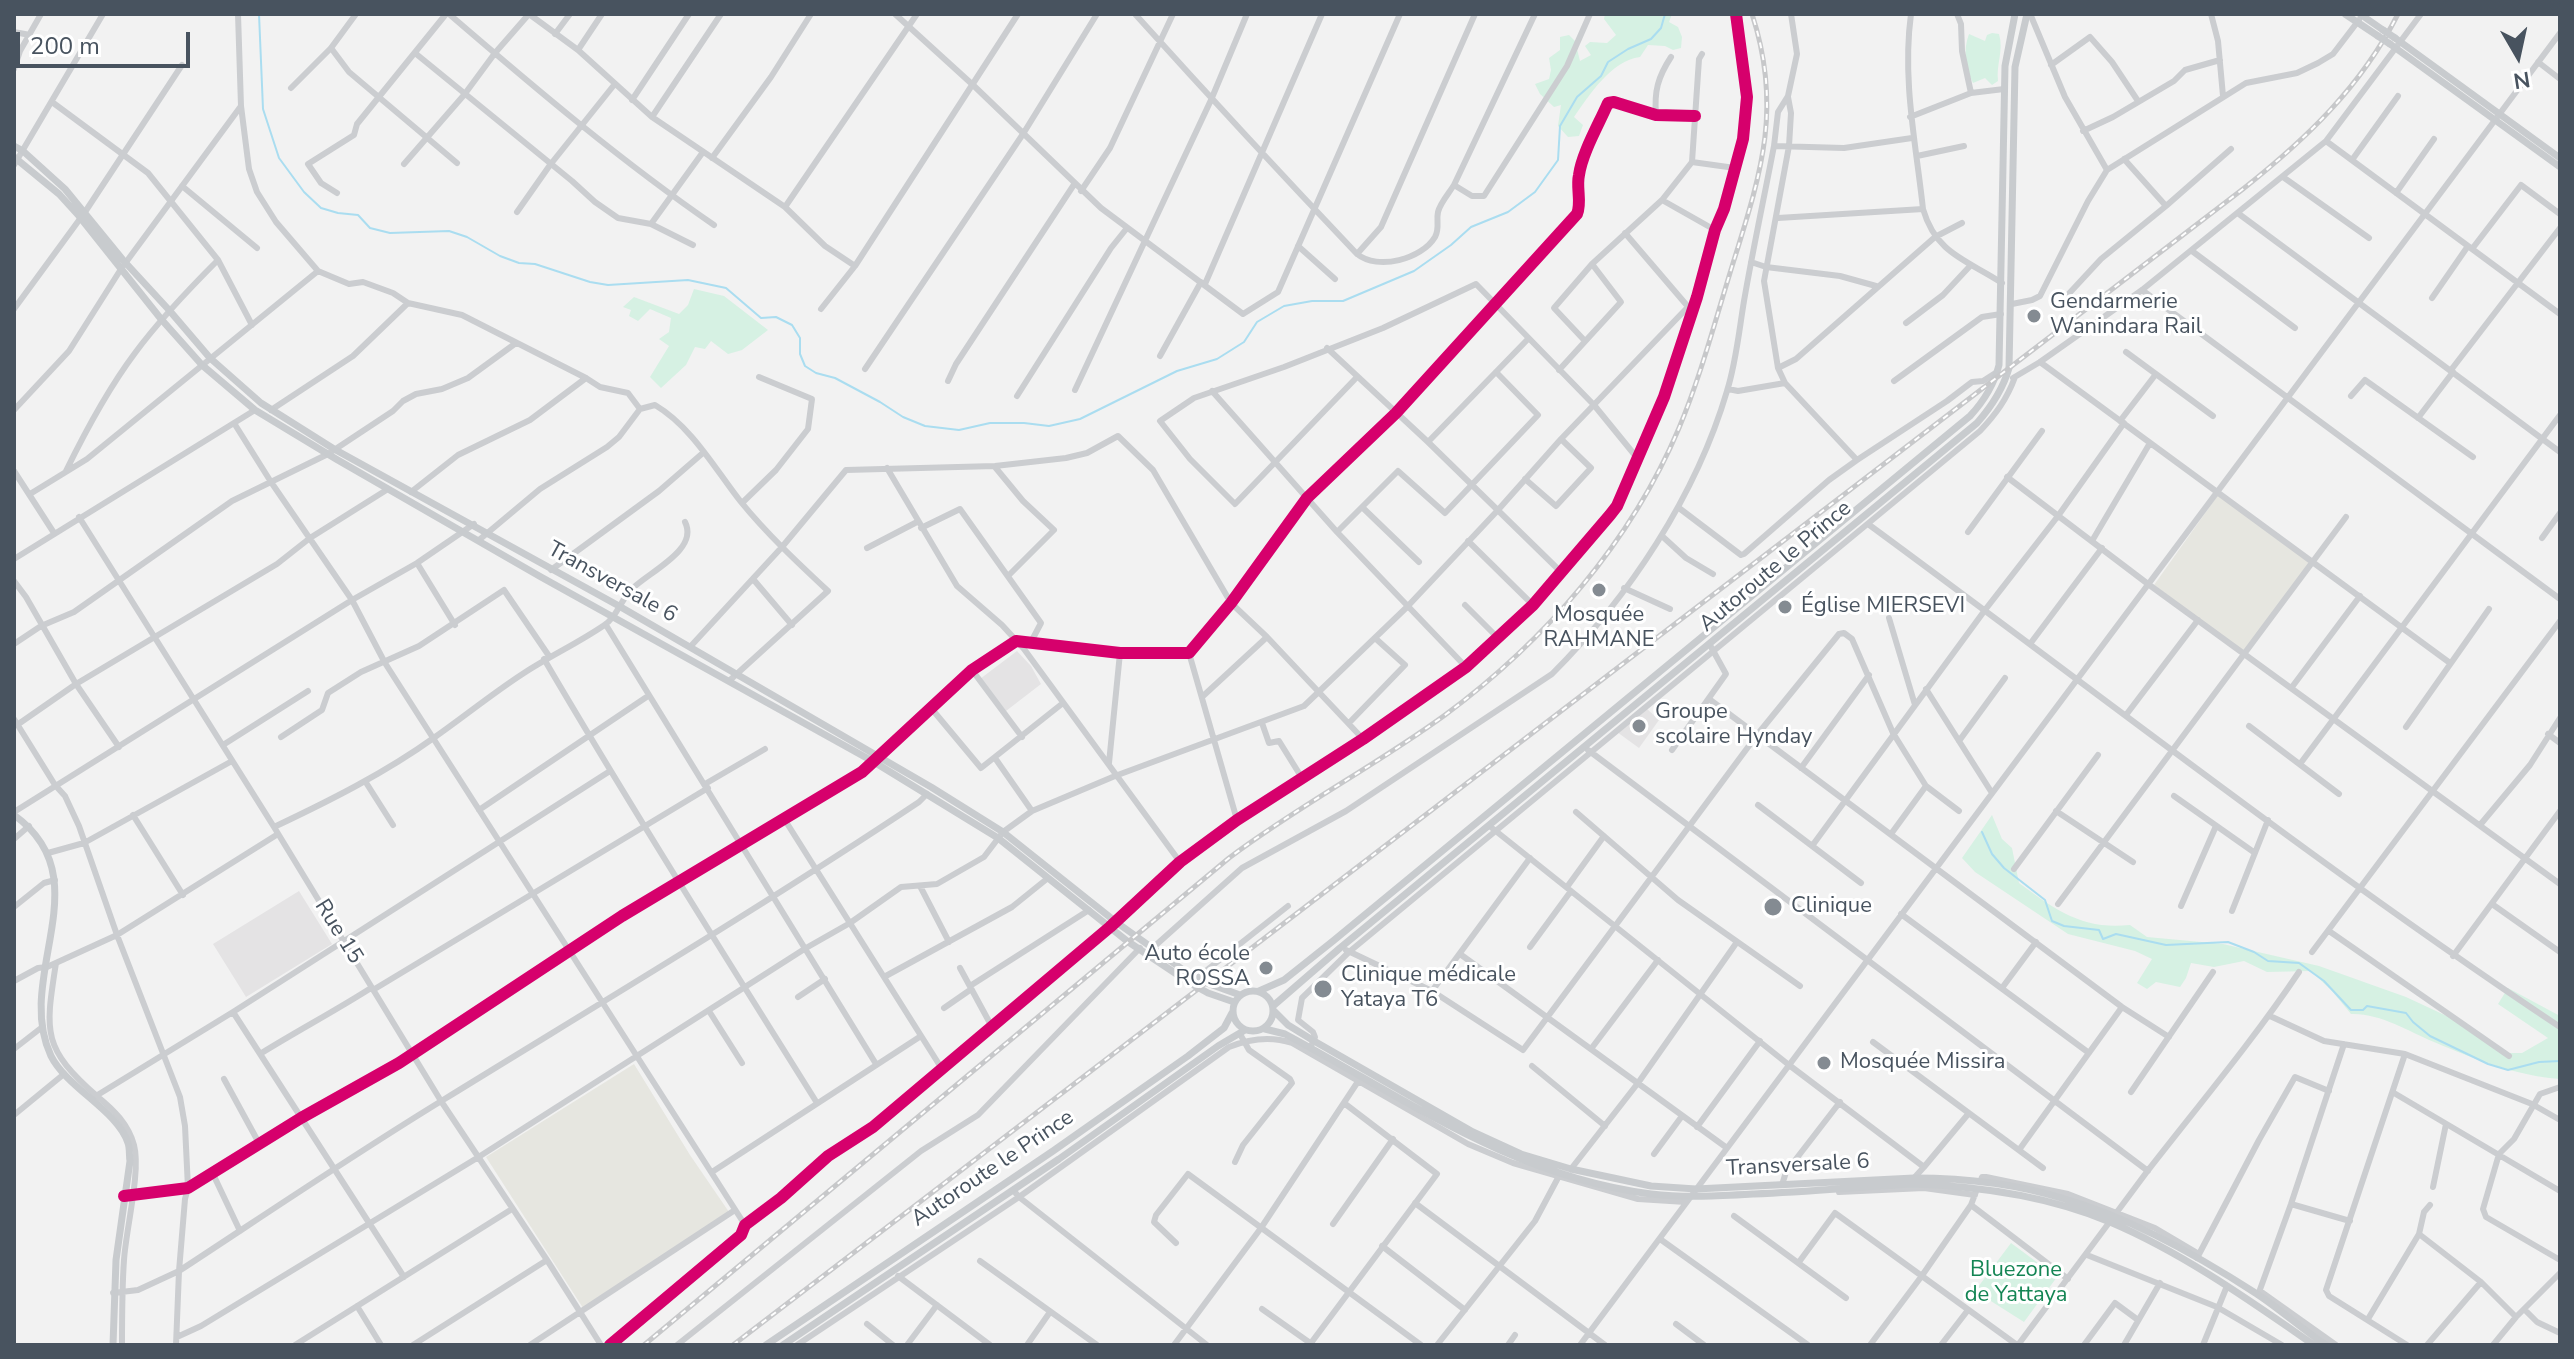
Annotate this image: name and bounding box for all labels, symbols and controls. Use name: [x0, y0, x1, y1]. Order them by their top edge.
scale bar: [20, 16, 194, 66]
north arrow: [2478, 16, 2558, 96]
text: 200 m: [30, 30, 100, 62]
text: N: [2511, 64, 2532, 96]
place label: Gendarmerie Wanindara Rail: [2050, 290, 2202, 342]
marker: Gendarmerie Wanindara Rail: [2025, 307, 2043, 325]
street label: Autoroute le Prince: [1695, 496, 1857, 638]
street label: Transversale 6: [543, 537, 681, 629]
marker: Mosquée RAHMANE: [1590, 581, 1608, 599]
place label: Église MIERSEVI: [1801, 594, 1965, 620]
marker: Église MIERSEVI: [1776, 598, 1794, 616]
place label: Mosquée RAHMANE: [1543, 603, 1655, 654]
place label: Groupe scolaire Hynday: [1655, 700, 1812, 752]
marker: Groupe scolaire Hynday: [1630, 717, 1648, 735]
place label: Clinique: [1791, 894, 1872, 920]
street label: Rue 15: [308, 895, 368, 969]
marker: Clinique: [1762, 896, 1784, 918]
place label: Auto école ROSSA: [1144, 942, 1250, 994]
marker: Auto école ROSSA: [1257, 959, 1275, 977]
place label: Clinique médicale Yataya T6: [1341, 963, 1516, 1014]
marker: Clinique médicale Yataya T6: [1312, 978, 1334, 1000]
place label: Mosquée Missira: [1840, 1050, 2005, 1076]
marker: Mosquée Missira: [1815, 1054, 1833, 1072]
street label: Autoroute le Prince: [907, 1105, 1079, 1233]
street label: Transversale 6: [1726, 1149, 1870, 1183]
park label: Bluezone de Yattaya: [1965, 1258, 2067, 1310]

